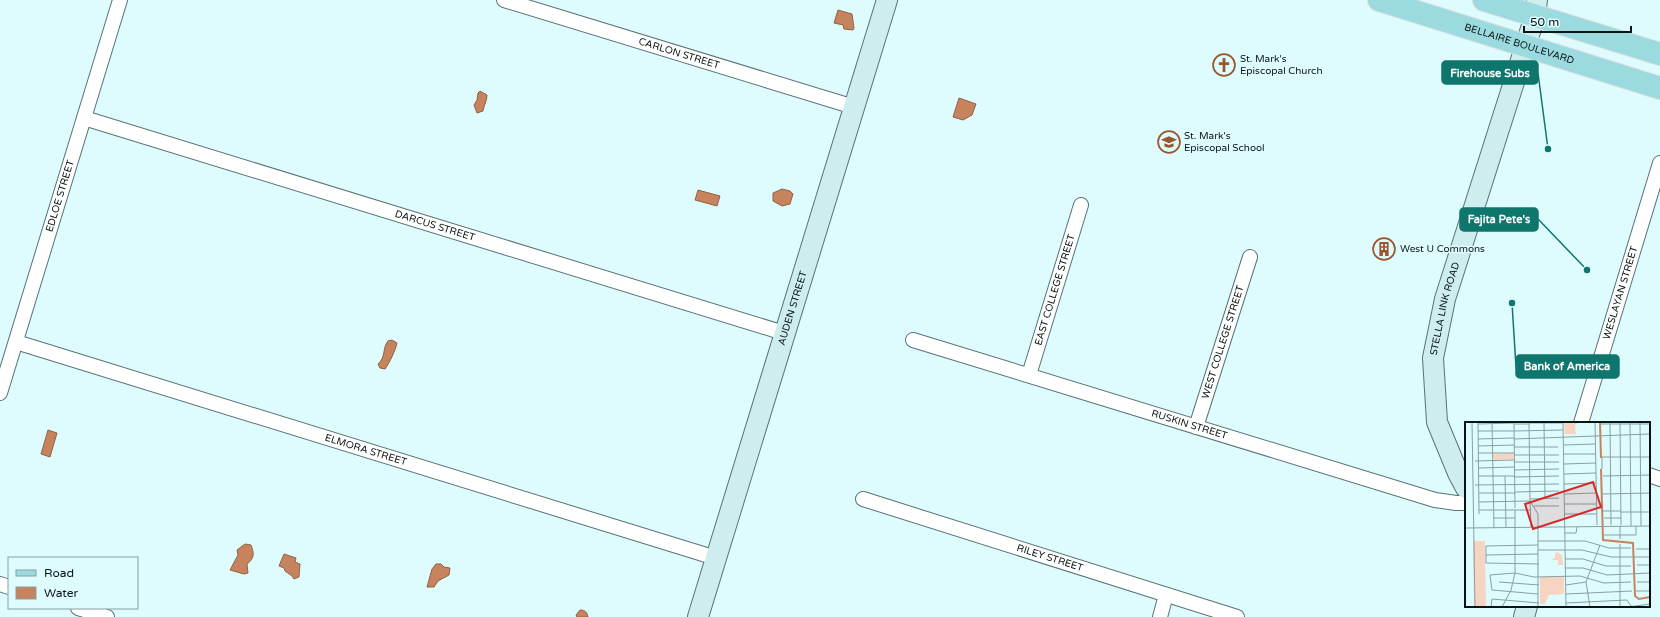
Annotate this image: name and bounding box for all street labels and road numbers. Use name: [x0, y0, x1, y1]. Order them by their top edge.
street label: BELLAIRE BOULEVARD: [1463, 21, 1576, 67]
street label: CARLON STREET: [637, 35, 721, 72]
street label: EDLOE STREET: [44, 159, 77, 233]
street label: DARCUS STREET: [393, 208, 476, 244]
street label: EAST COLLEGE STREET: [1032, 233, 1078, 347]
street label: WESLAYAN STREET: [1601, 245, 1640, 341]
street label: STELLA LINK ROAD: [1428, 261, 1462, 356]
street label: AUDEN STREET: [776, 269, 810, 347]
street label: WEST COLLEGE STREET: [1199, 284, 1247, 400]
street label: RUSKIN STREET: [1150, 407, 1229, 442]
street label: ELMORA STREET: [323, 432, 408, 468]
street label: RILEY STREET: [1015, 542, 1085, 574]

